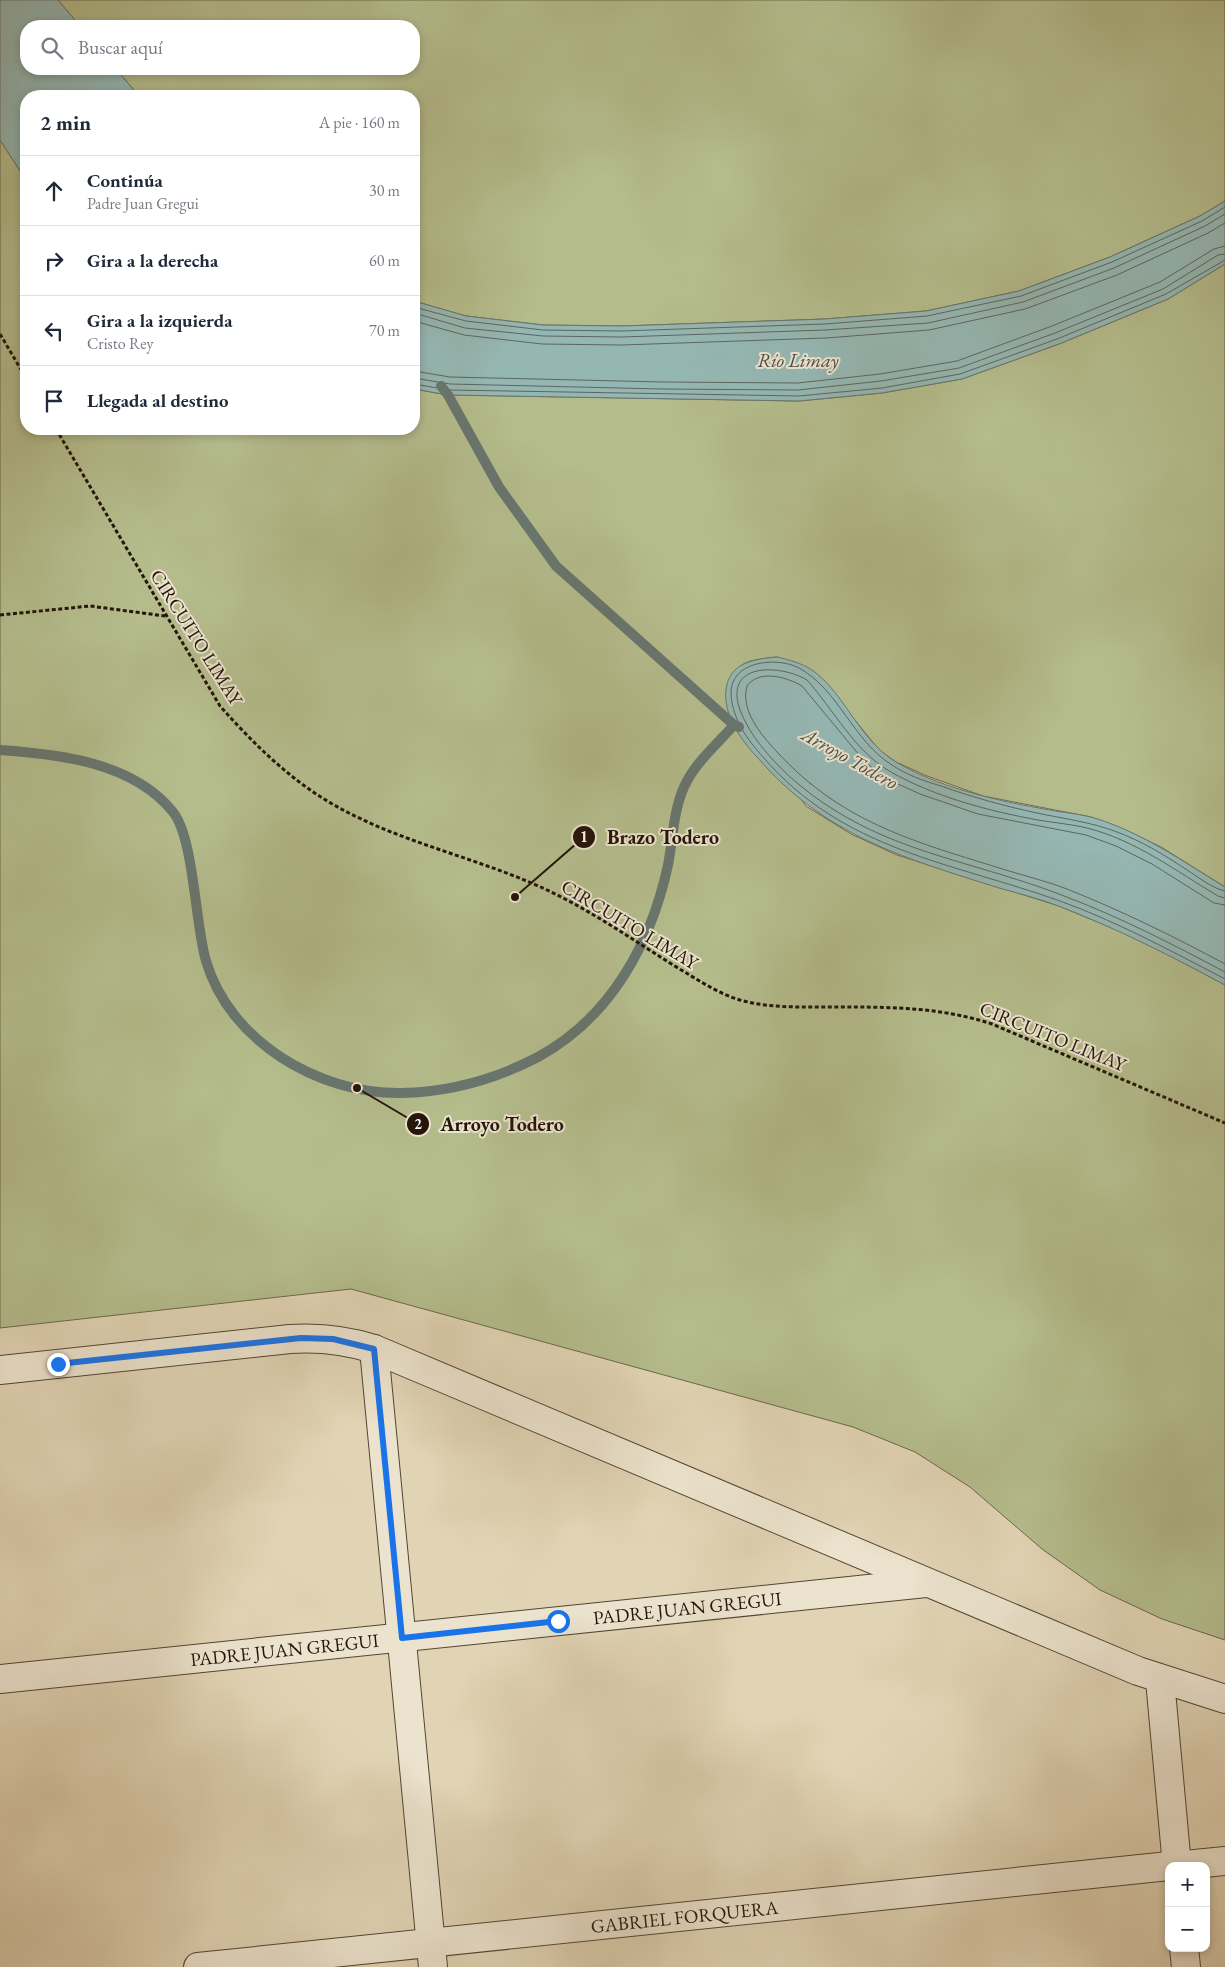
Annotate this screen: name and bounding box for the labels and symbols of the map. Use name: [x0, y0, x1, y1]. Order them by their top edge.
water label: Río Limay: [757, 347, 839, 373]
street label: CIRCUITO LIMAY: [145, 565, 249, 711]
water label: Arroyo Todero: [796, 720, 903, 795]
callout: Brazo Todero: [572, 819, 729, 854]
text: Brazo Todero: [607, 824, 719, 850]
text: 1: [580, 827, 588, 846]
street label: CIRCUITO LIMAY: [557, 874, 704, 976]
street label: CIRCUITO LIMAY: [976, 996, 1131, 1078]
callout: Arroyo Todero: [405, 1106, 574, 1141]
text: Arroyo Todero: [439, 1111, 564, 1137]
text: 2: [414, 1114, 422, 1133]
route end: [47, 1353, 70, 1376]
street label: PADRE JUAN GREGUI: [592, 1586, 783, 1630]
route start: [547, 1610, 570, 1633]
street label: PADRE JUAN GREGUI: [189, 1628, 381, 1672]
street label: GABRIEL FORQUERA: [589, 1895, 780, 1939]

